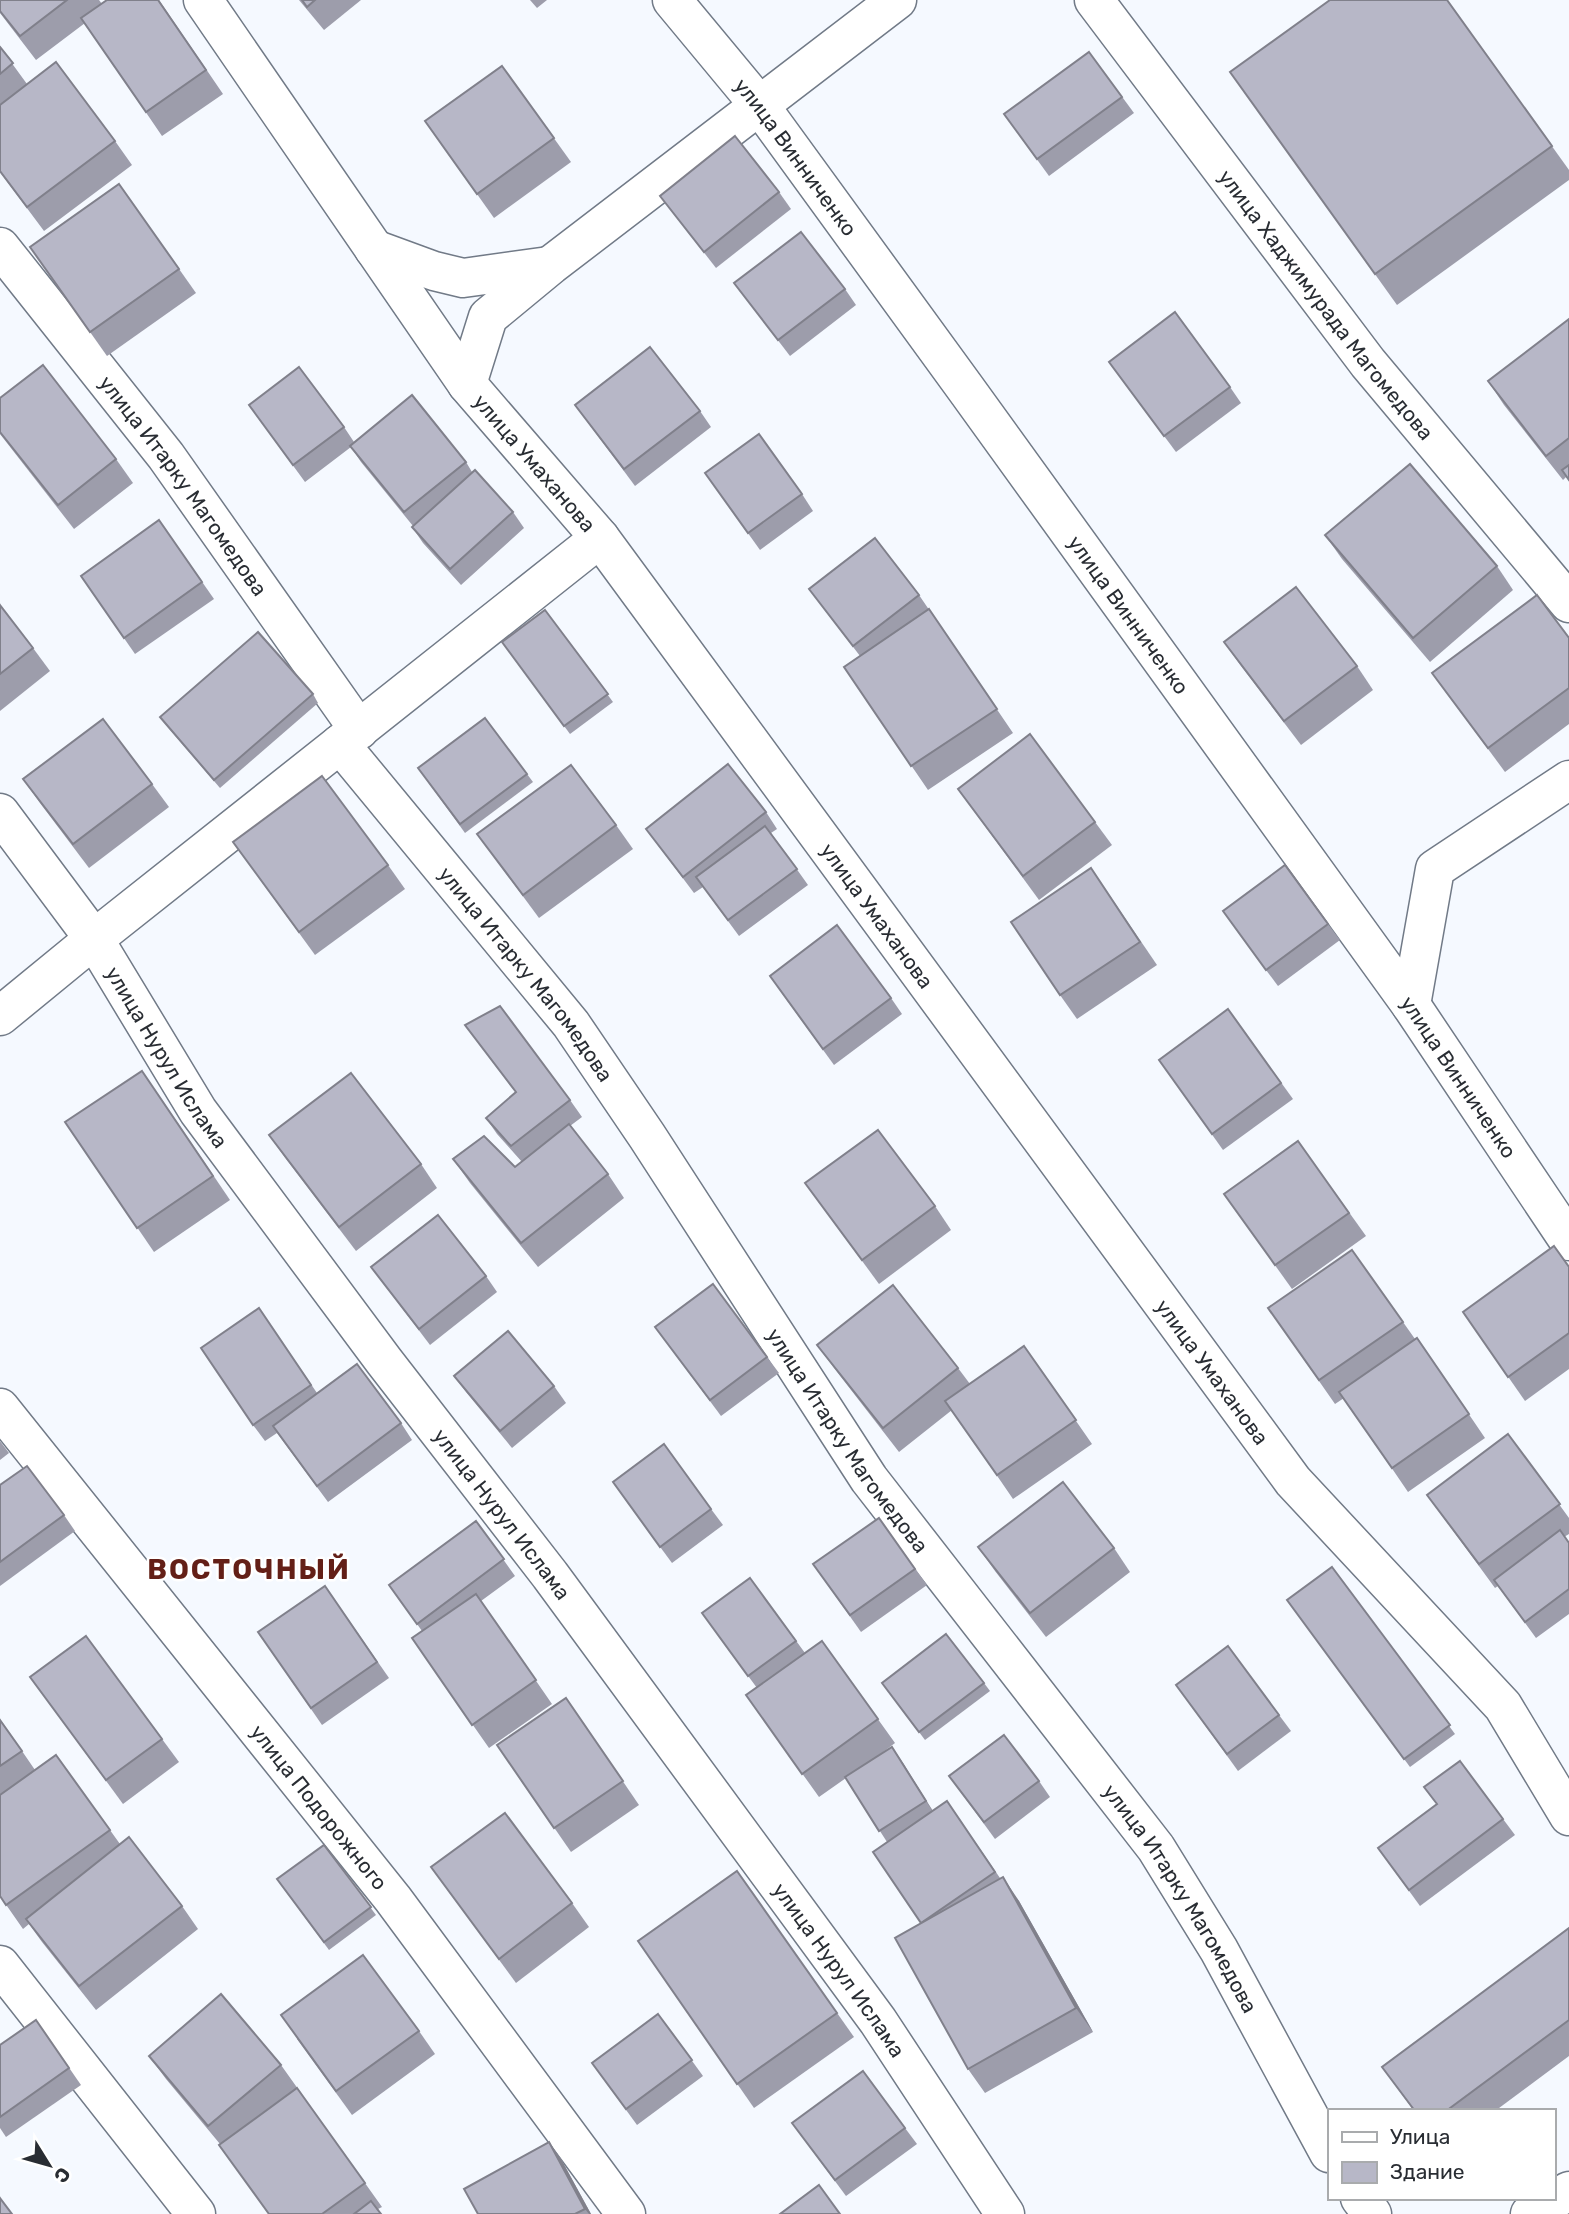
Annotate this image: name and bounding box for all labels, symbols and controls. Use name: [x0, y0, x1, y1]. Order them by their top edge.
street label: улица Винниченко: [730, 73, 863, 240]
street label: улица Хаджимурада Магомедова: [1214, 164, 1439, 445]
street label: улица Итарку Магомедова: [94, 370, 273, 600]
street label: улица Умаханова: [469, 389, 601, 537]
street label: улица Винниченко: [1063, 530, 1195, 699]
street label: улица Умаханова: [816, 838, 939, 993]
street label: улица Итарку Магомедова: [434, 861, 619, 1086]
street label: улица Нурул Ислама: [101, 962, 233, 1153]
street label: улица Винниченко: [1396, 991, 1522, 1162]
street label: улица Умаханова: [1151, 1294, 1274, 1449]
street label: улица Итарку Магомедова: [762, 1323, 934, 1558]
street label: улица Нурул Ислама: [428, 1423, 576, 1604]
district label: ВОСТОЧНЫЙ: [147, 1553, 351, 1586]
street label: улица Подорожного: [246, 1719, 393, 1895]
street label: улица Итарку Магомедова: [1098, 1779, 1263, 2017]
street label: улица Нурул Ислама: [768, 1878, 911, 2062]
legend: [1328, 2109, 1555, 2200]
text: Улица: [1390, 2124, 1450, 2149]
north arrow: [14, 2130, 84, 2200]
text: Здание: [1390, 2159, 1465, 2184]
text: С: [49, 2163, 75, 2187]

